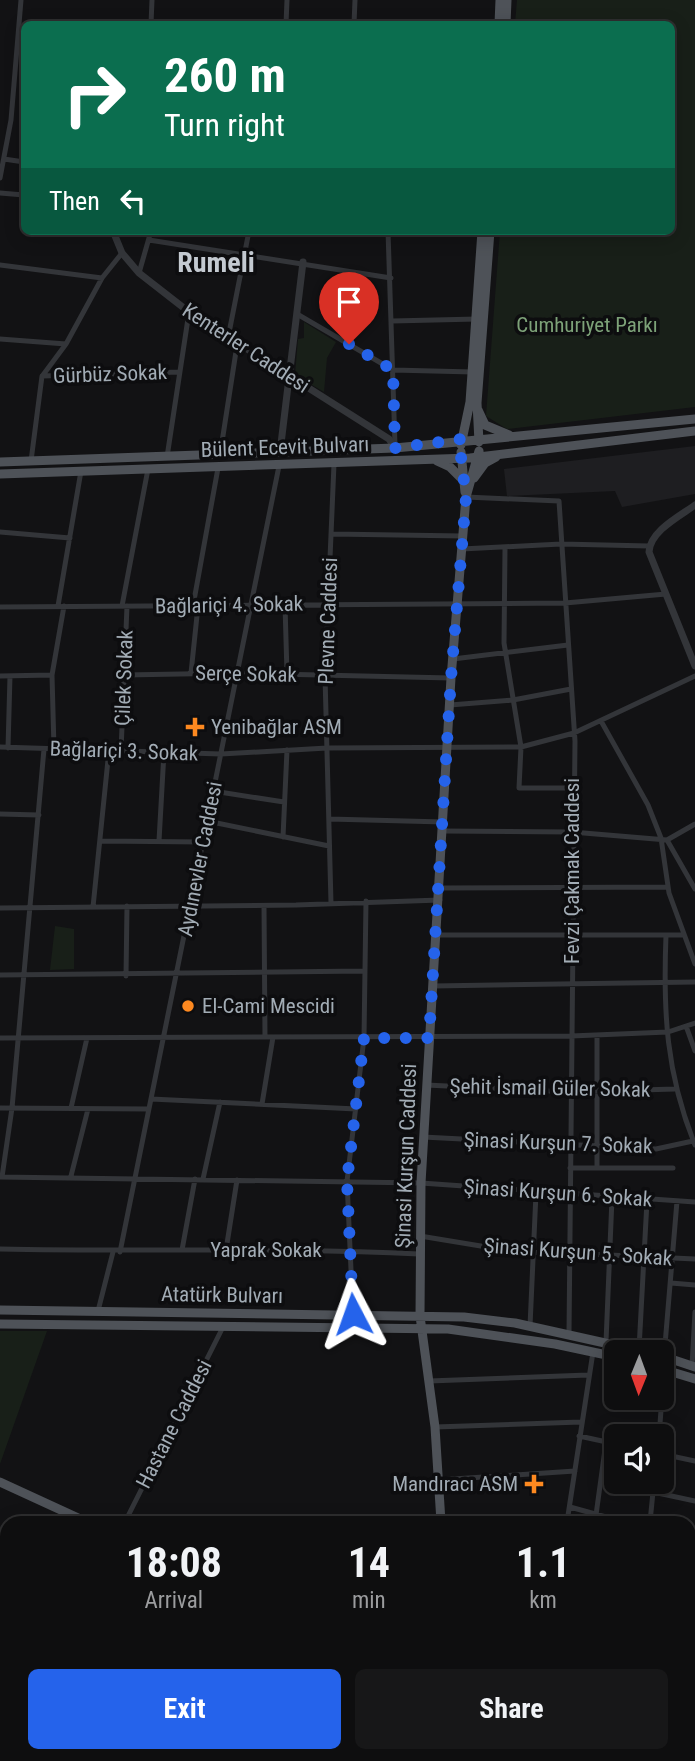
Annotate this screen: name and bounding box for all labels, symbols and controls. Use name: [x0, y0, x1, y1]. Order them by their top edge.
text: 260 m: [164, 47, 286, 104]
icon: right: [49, 49, 140, 140]
text: Turn right: [164, 106, 285, 144]
icon: left: [114, 182, 152, 220]
text: Then: [49, 186, 100, 216]
district label: Rumeli: [177, 246, 255, 279]
pin: [319, 272, 379, 344]
icon: arrive: [330, 283, 368, 321]
street label: Kenterler Caddesi: [178, 298, 314, 398]
park label: Cumhuriyet Parkı: [516, 313, 658, 337]
street label: Gürbüz Sokak: [53, 360, 168, 388]
street label: Bülent Ecevit Bulvarı: [200, 432, 370, 462]
street label: Plevne Caddesi: [314, 557, 342, 685]
street label: Bağlariçi 4. Sokak: [155, 592, 304, 618]
street label: Çilek Sokak: [110, 629, 138, 726]
street label: Serçe Sokak: [195, 661, 298, 687]
place label: Yenibağlar ASM: [211, 715, 342, 739]
marker: Yenibağlar ASM: [185, 717, 205, 737]
street label: Bağlariçi 3. Sokak: [49, 736, 199, 766]
street label: Fevzi Çakmak Caddesi: [560, 778, 584, 964]
street label: Aydınevler Caddesi: [173, 779, 227, 939]
place label: El-Cami Mescidi: [202, 994, 335, 1018]
marker: El-Cami Mescidi: [180, 998, 196, 1014]
street label: Şinasi Kurşun Caddesi: [391, 1063, 421, 1249]
street label: Şehit İsmail Güler Sokak: [449, 1074, 651, 1102]
street label: Şinasi Kurşun 7. Sokak: [463, 1128, 653, 1158]
street label: Şinasi Kurşun 6. Sokak: [463, 1174, 654, 1212]
street label: Şinasi Kurşun 5. Sokak: [483, 1233, 674, 1271]
street label: Yaprak Sokak: [210, 1238, 322, 1262]
position arrow: [316, 1277, 390, 1351]
street label: Atatürk Bulvarı: [161, 1282, 283, 1308]
north arrow: [604, 1340, 674, 1410]
map controls: [604, 1340, 674, 1494]
street label: Hastane Caddesi: [131, 1356, 217, 1492]
button: sound: [604, 1424, 674, 1494]
place label: Mandıracı ASM: [392, 1472, 518, 1496]
marker: Mandıracı ASM: [524, 1474, 544, 1494]
text: 18:08: [126, 1538, 222, 1587]
text: 14: [348, 1538, 390, 1587]
text: 1.1: [516, 1538, 570, 1587]
text: Arrival: [145, 1587, 203, 1614]
text: min: [352, 1587, 386, 1614]
text: km: [529, 1587, 557, 1614]
button: Exit: [28, 1669, 341, 1749]
button: Share: [355, 1669, 668, 1749]

